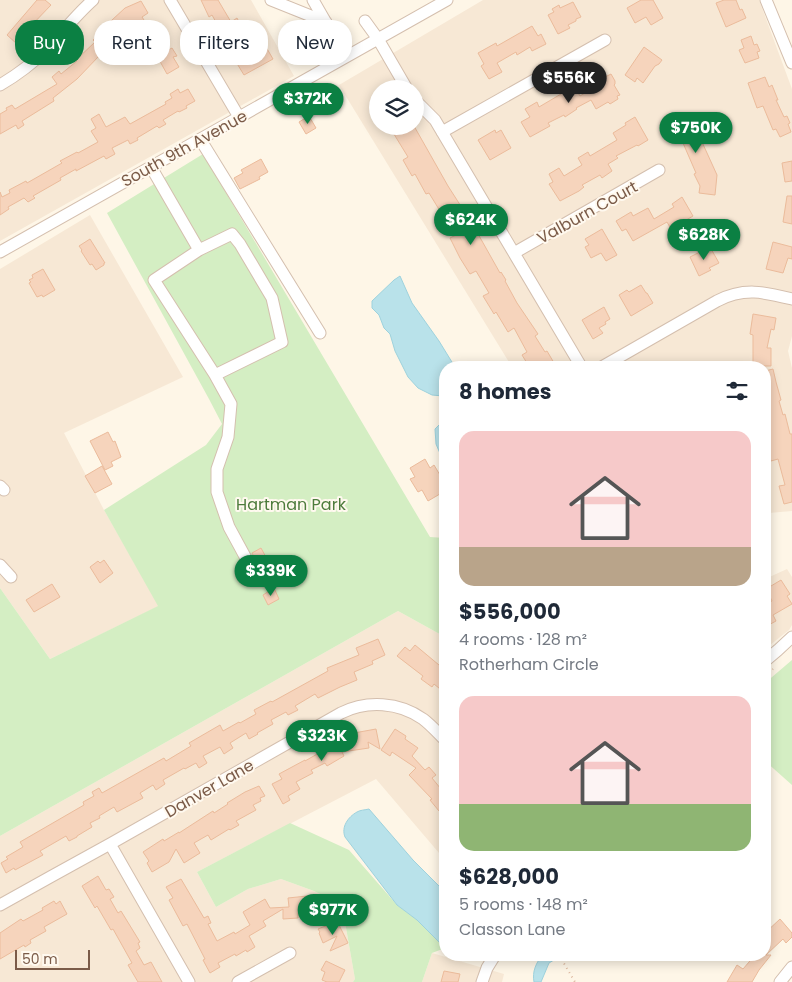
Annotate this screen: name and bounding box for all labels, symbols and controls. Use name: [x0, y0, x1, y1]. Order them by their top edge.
chip: Buy: [15, 20, 84, 65]
chip: Rent: [94, 20, 170, 65]
chip: Filters: [180, 20, 268, 65]
chip: New: [278, 20, 352, 65]
pin: $556K: [534, 62, 604, 104]
text: $556K: [543, 66, 595, 89]
map controls: [369, 80, 424, 135]
button: layers: [369, 80, 424, 135]
pin: $372K: [273, 82, 343, 125]
text: $372K: [283, 87, 333, 110]
street label: South 9th Avenue: [117, 104, 251, 193]
pin: $750K: [661, 112, 731, 154]
text: $750K: [670, 116, 722, 139]
street label: Valburn Court: [533, 175, 642, 250]
pin: $624K: [436, 204, 506, 246]
text: $624K: [445, 208, 497, 231]
pin: $628K: [669, 218, 739, 261]
text: $628K: [678, 223, 730, 246]
text: 8 homes: [459, 377, 551, 406]
icon: filters: [723, 377, 751, 405]
icon: home: [560, 463, 650, 553]
park label: Hartman Park: [236, 493, 347, 516]
pin: $339K: [236, 554, 306, 597]
text: $339K: [246, 559, 296, 582]
text: $556,000: [459, 597, 561, 626]
text: 4 rooms · 128 m²: [459, 628, 587, 651]
text: Rotherham Circle: [459, 653, 599, 676]
pin: $323K: [287, 720, 357, 762]
text: $323K: [297, 724, 347, 747]
icon: home: [560, 728, 650, 818]
street label: Danver Lane: [160, 754, 258, 823]
text: $628,000: [459, 862, 559, 891]
text: 5 rooms · 148 m²: [459, 893, 588, 916]
pin: $977K: [298, 894, 368, 936]
text: $977K: [309, 898, 357, 921]
text: Classon Lane: [459, 918, 565, 941]
scale bar: [15, 947, 90, 970]
text: 50 m: [22, 949, 58, 969]

